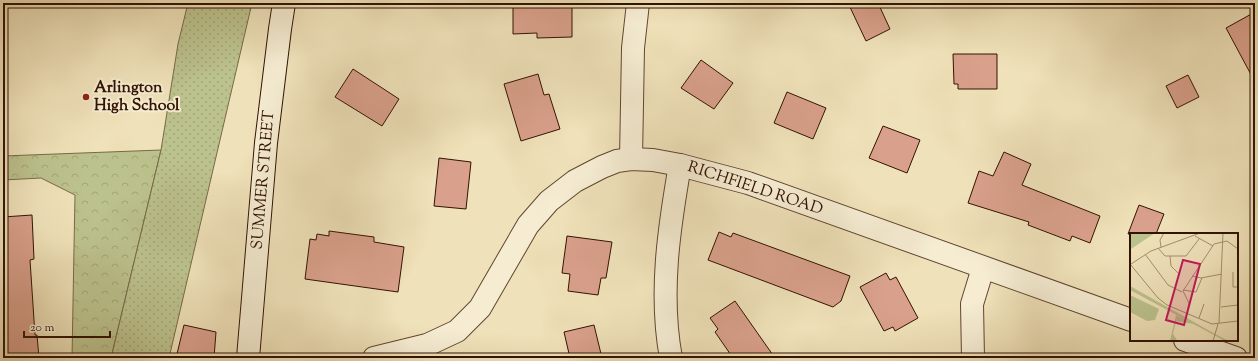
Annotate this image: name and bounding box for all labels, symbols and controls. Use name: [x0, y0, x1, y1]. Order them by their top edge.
place label: Arlington High School: [94, 77, 180, 118]
marker: Arlington High School: [81, 92, 91, 102]
street label: SUMMER STREET: [246, 110, 282, 250]
street label: RICHFIELD ROAD: [684, 156, 826, 222]
inset map: [1130, 233, 1238, 341]
scale bar: [24, 313, 110, 339]
text: 20 m: [30, 319, 55, 337]

